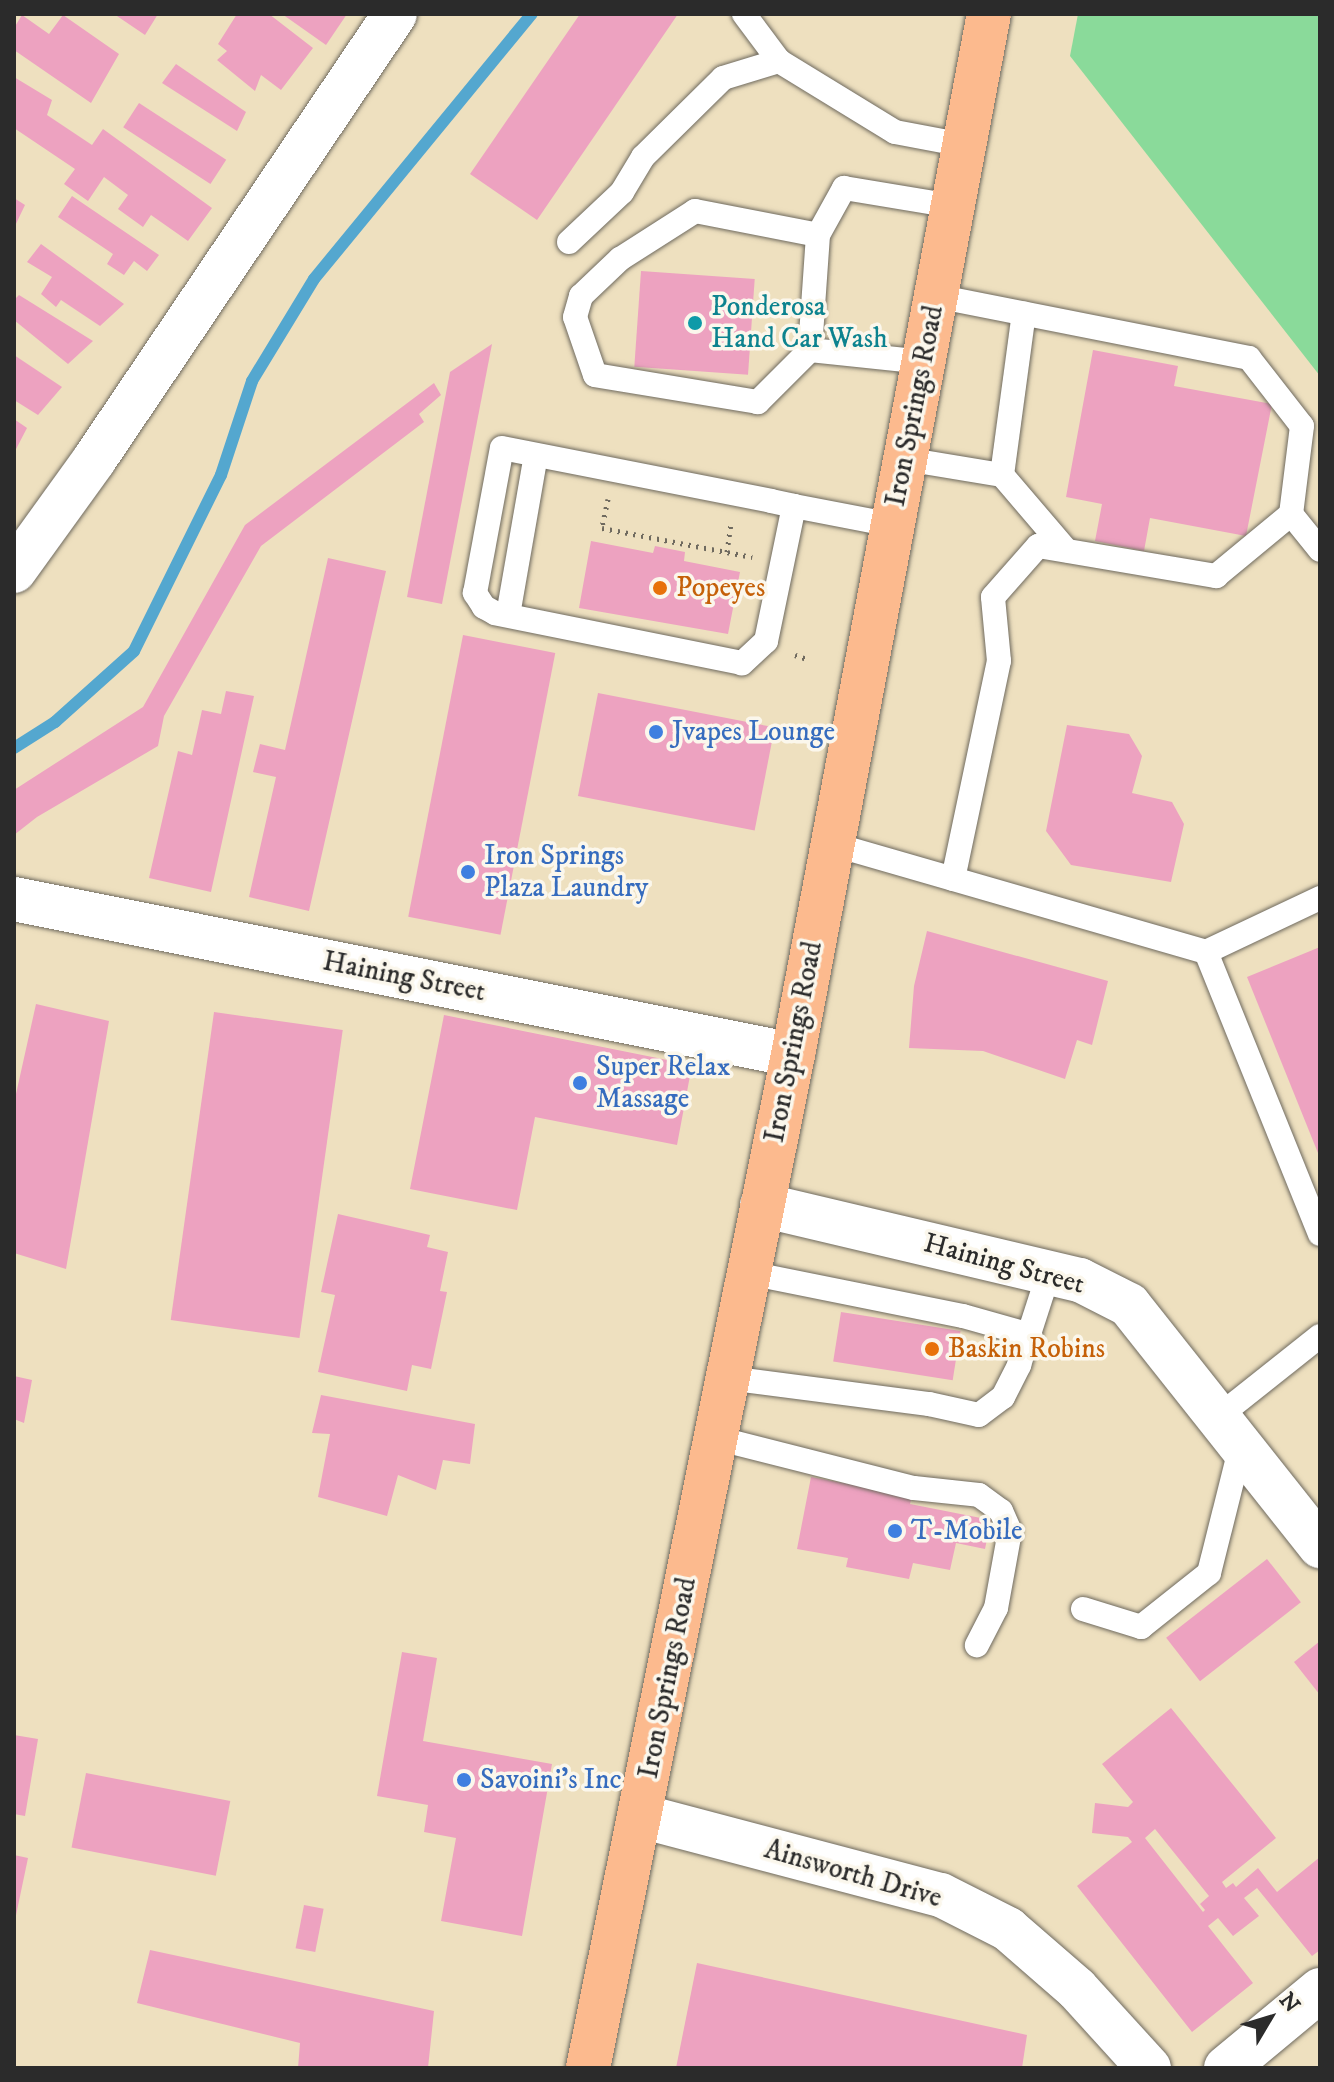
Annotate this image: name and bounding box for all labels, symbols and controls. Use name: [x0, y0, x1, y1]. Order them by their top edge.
place label: Ponderosa Hand Car Wash: [711, 290, 888, 356]
street label: Iron Springs Road: [879, 303, 951, 509]
marker: Ponderosa Hand Car Wash: [686, 314, 704, 332]
place label: Popeyes: [676, 571, 765, 605]
marker: Popeyes: [651, 579, 669, 597]
place label: Jvapes Lounge: [672, 715, 835, 749]
marker: Jvapes Lounge: [647, 723, 665, 741]
place label: Iron Springs Plaza Laundry: [484, 839, 648, 905]
marker: Iron Springs Plaza Laundry: [459, 863, 477, 881]
street label: Iron Springs Road: [758, 939, 830, 1145]
street label: Haining Street: [320, 945, 488, 1009]
place label: Super Relax Massage: [596, 1050, 730, 1116]
marker: Super Relax Massage: [571, 1074, 589, 1092]
street label: Haining Street: [920, 1226, 1088, 1302]
place label: Baskin Robins: [948, 1332, 1105, 1366]
marker: Baskin Robins: [923, 1340, 941, 1358]
place label: T-Mobile: [911, 1514, 1023, 1548]
marker: T-Mobile: [886, 1522, 904, 1540]
street label: Iron Springs Road: [632, 1575, 704, 1781]
place label: Savoini's Inc: [480, 1763, 622, 1797]
marker: Savoini's Inc: [455, 1771, 473, 1789]
street label: Ainsworth Drive: [761, 1833, 945, 1915]
north arrow: [1230, 1978, 1310, 2058]
text: N: [1273, 1987, 1306, 2018]

